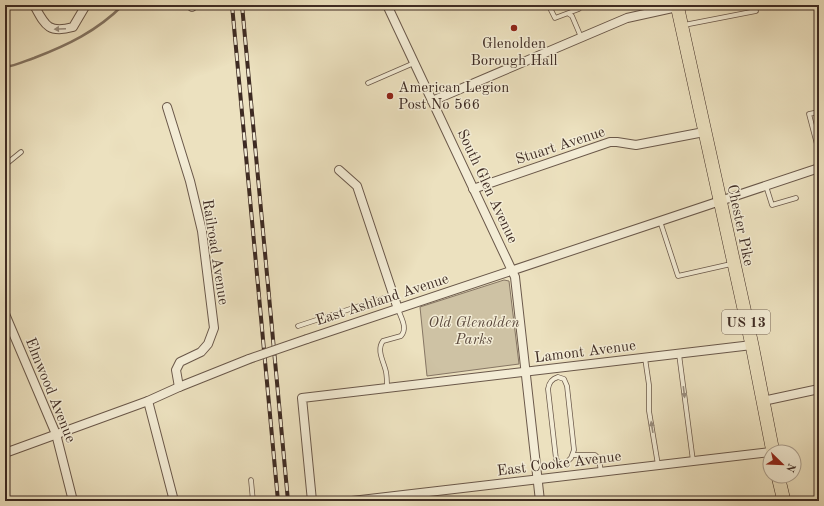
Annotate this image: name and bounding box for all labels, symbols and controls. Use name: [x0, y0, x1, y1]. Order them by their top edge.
marker: Glenolden Borough Hall: [509, 23, 519, 33]
one-way arrow: [53, 26, 66, 32]
place label: Glenolden Borough Hall: [470, 37, 558, 69]
place label: American Legion Post No 566: [398, 81, 509, 113]
marker: American Legion Post No 566: [385, 91, 395, 101]
street label: Stuart Avenue: [514, 125, 607, 168]
street label: South Glen Avenue: [454, 127, 520, 246]
street label: Chester Pike: [724, 183, 756, 268]
street label: Railroad Avenue: [199, 198, 230, 306]
street label: East Ashland Avenue: [314, 272, 451, 329]
road number: US 13: [722, 310, 770, 334]
park label: Old Glenolden Parks: [428, 316, 520, 348]
street label: Elmwood Avenue: [22, 336, 78, 445]
street label: Lamont Avenue: [534, 339, 637, 366]
one-way arrow: [681, 386, 687, 398]
one-way arrow: [648, 421, 654, 433]
north arrow: [762, 444, 802, 484]
street label: East Cooke Avenue: [496, 449, 622, 480]
text: N: [783, 461, 797, 474]

